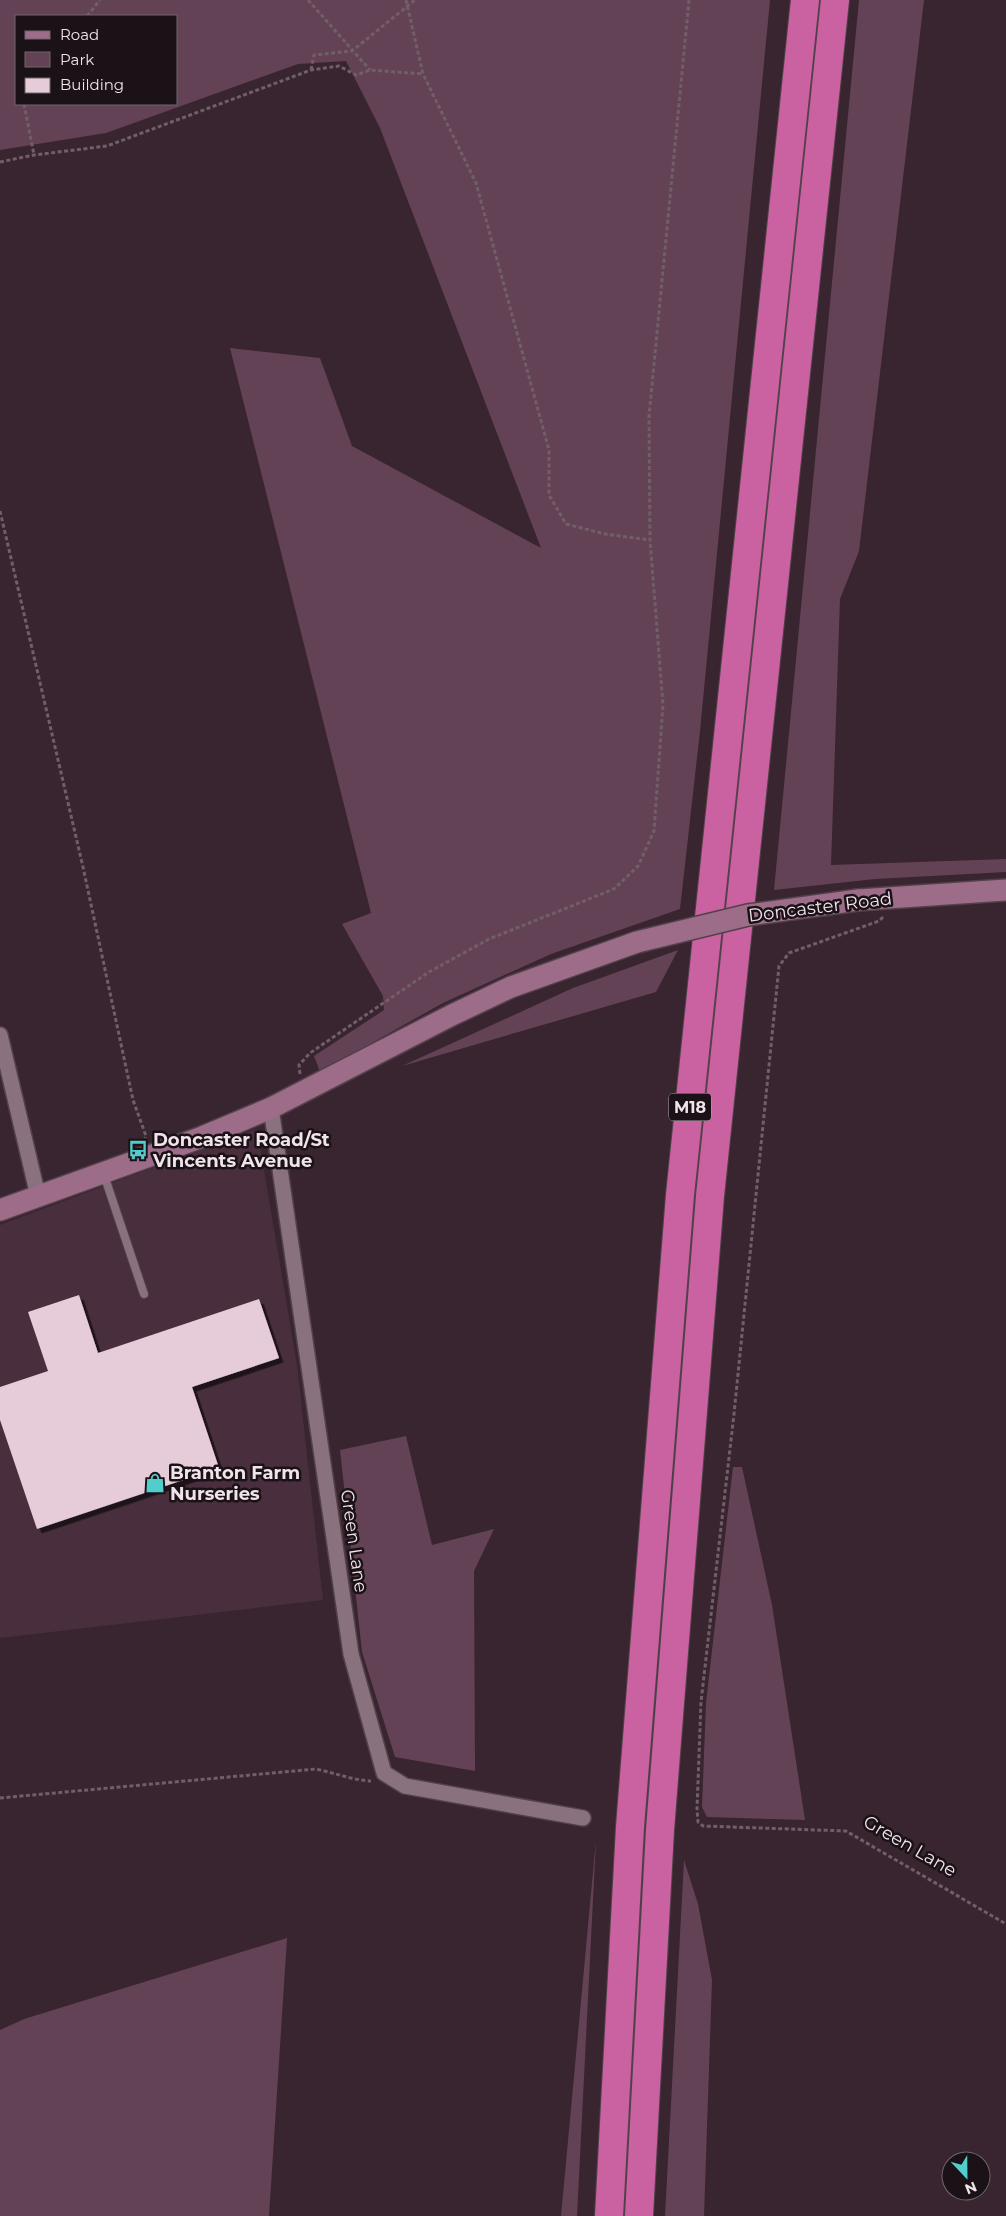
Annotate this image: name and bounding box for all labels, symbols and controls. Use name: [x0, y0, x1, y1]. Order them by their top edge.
legend: [15, 15, 178, 105]
text: Road: [60, 25, 99, 44]
text: Park: [60, 50, 94, 69]
text: Building: [60, 75, 124, 94]
street label: Doncaster Road: [747, 887, 893, 927]
road number: M18: [669, 1094, 711, 1120]
place label: Doncaster Road/St Vincents Avenue: [152, 1129, 330, 1172]
bus stop icon: Doncaster Road/St Vincents Avenue: [127, 1139, 149, 1161]
place label: Branton Farm Nurseries: [170, 1462, 300, 1505]
shop icon: Branton Farm Nurseries: [144, 1472, 166, 1494]
street label: Green Lane: [336, 1488, 372, 1594]
street label: Green Lane: [860, 1811, 961, 1882]
north arrow: [941, 2151, 991, 2201]
text: N: [962, 2178, 979, 2199]

